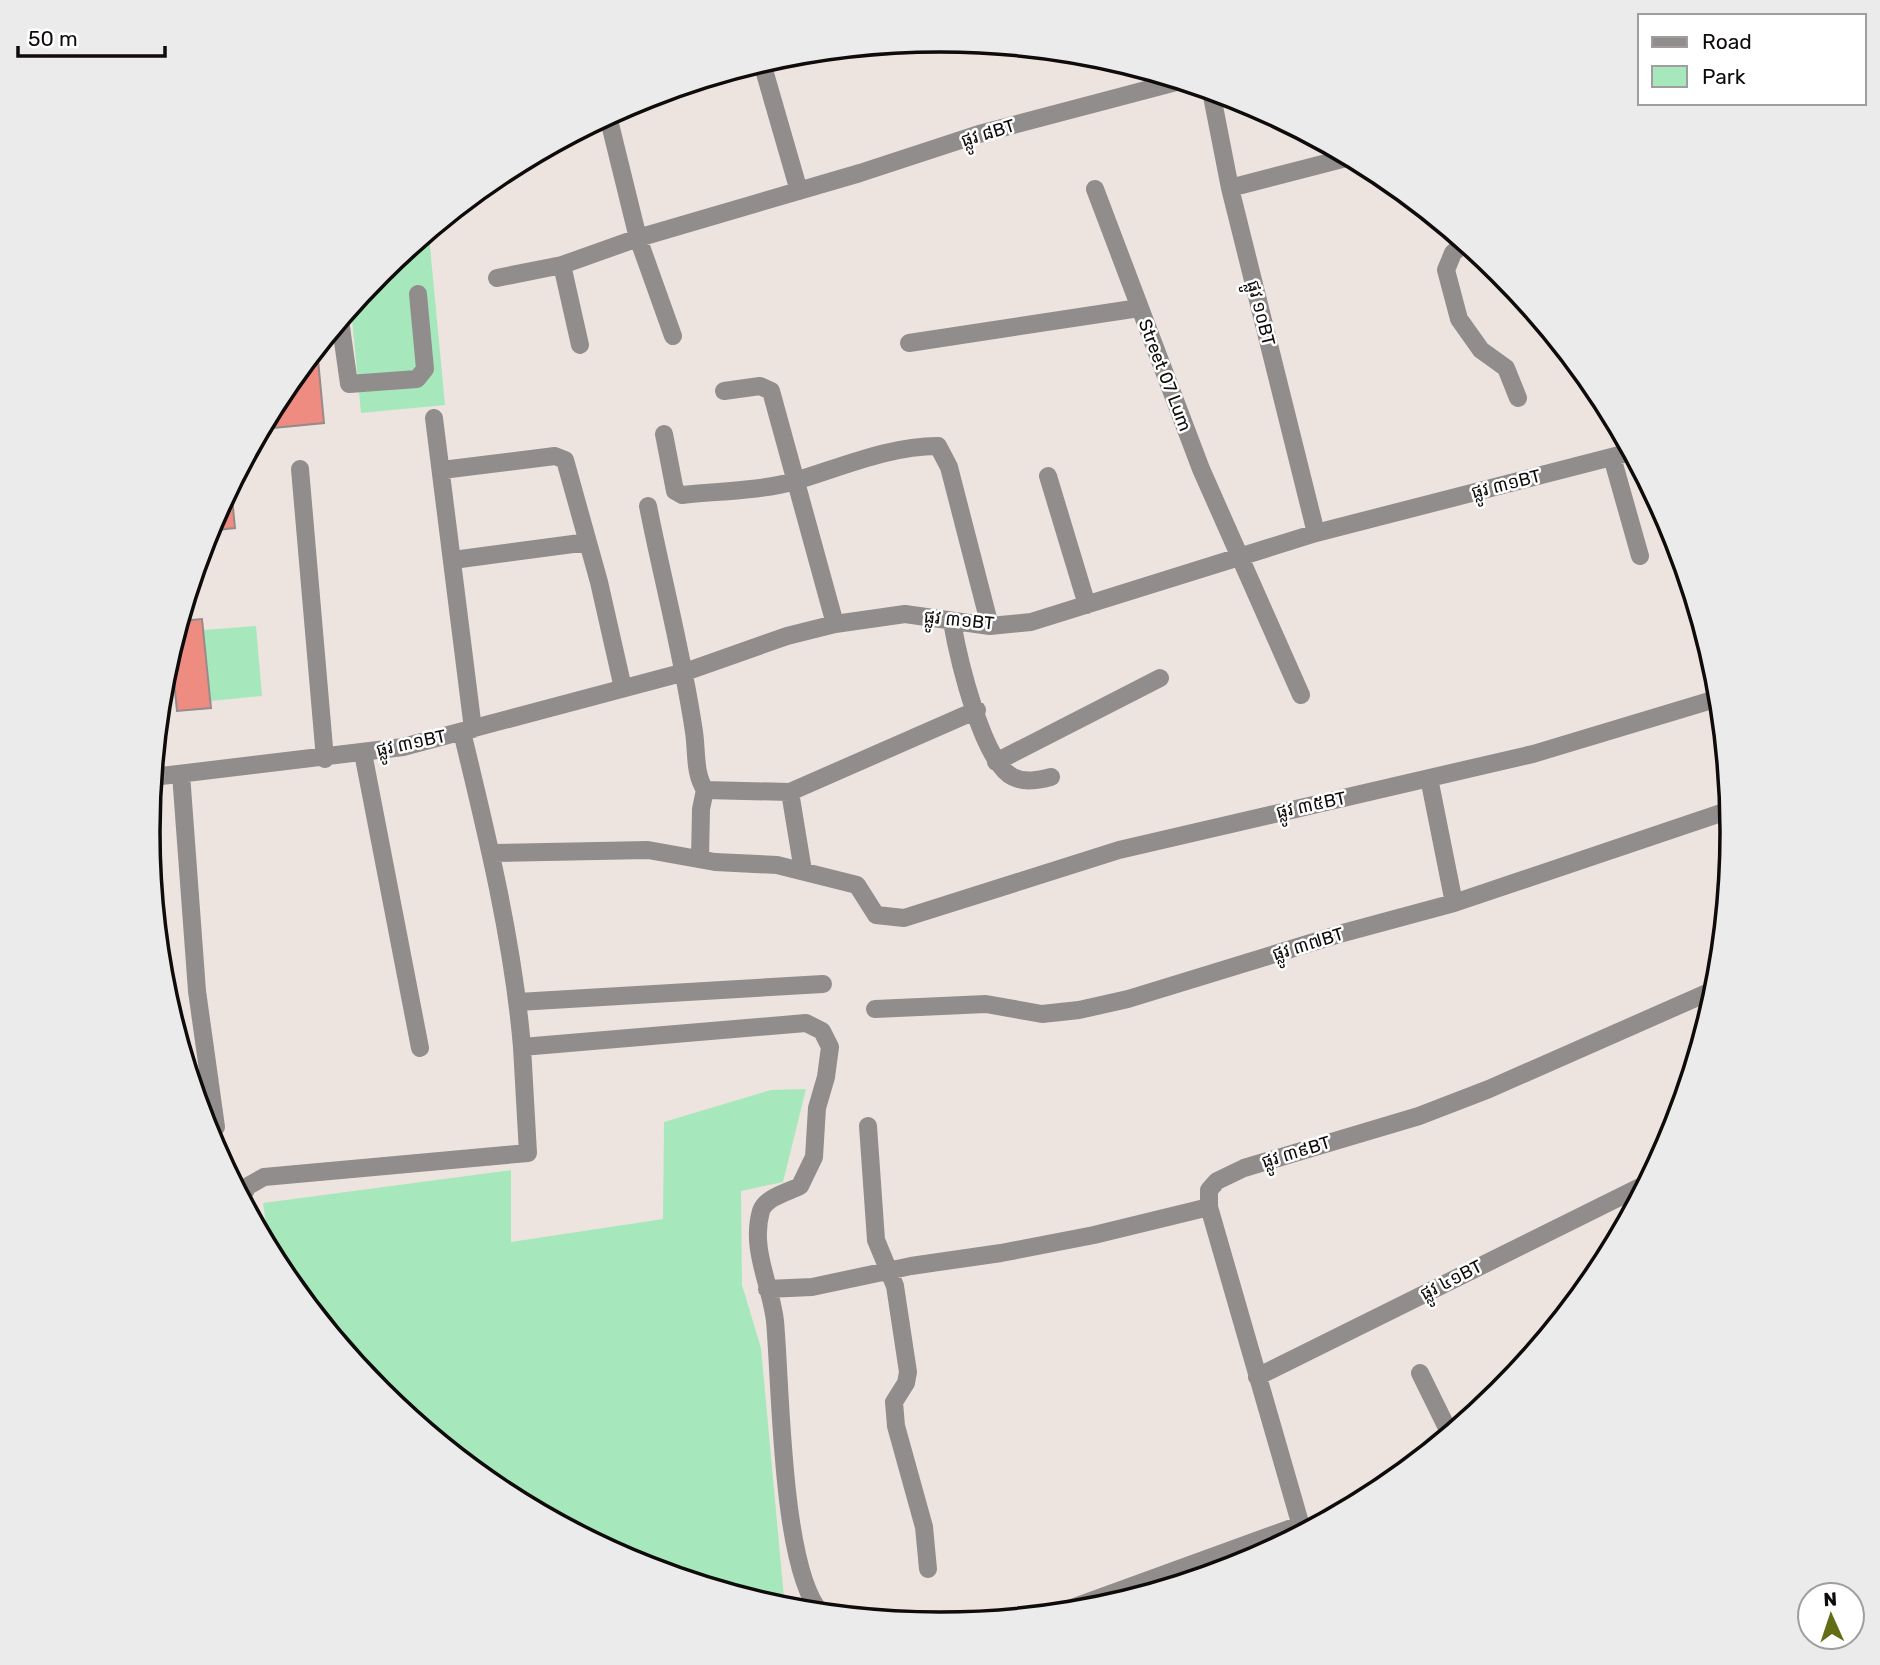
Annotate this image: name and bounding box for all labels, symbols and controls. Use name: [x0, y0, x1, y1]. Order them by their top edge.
scale bar: [18, 14, 164, 58]
legend: [1638, 14, 1866, 105]
text: 50 m: [28, 26, 78, 51]
text: Road: [1702, 29, 1752, 54]
text: Park: [1702, 64, 1746, 89]
street label: ផ្លូវ ៨BT: [958, 114, 1019, 157]
street label: ផ្លូវ ១០BT: [1237, 278, 1280, 349]
street label: Street 07 Lum: [1134, 316, 1196, 434]
street label: ផ្លូវ ៣១BT: [1469, 465, 1544, 508]
street label: ផ្លូវ ៣១BT: [922, 605, 995, 640]
street label: ផ្លូវ ៣១BT: [374, 725, 449, 766]
street label: ផ្លូវ ៣៥BT: [1274, 787, 1349, 828]
street label: ផ្លូវ ៣៧BT: [1270, 923, 1348, 970]
street label: ផ្លូវ ៣៩BT: [1259, 1131, 1335, 1178]
street label: ផ្លូវ ៤១BT: [1416, 1255, 1488, 1310]
north arrow: [1796, 1581, 1866, 1651]
text: N: [1823, 1588, 1838, 1611]

